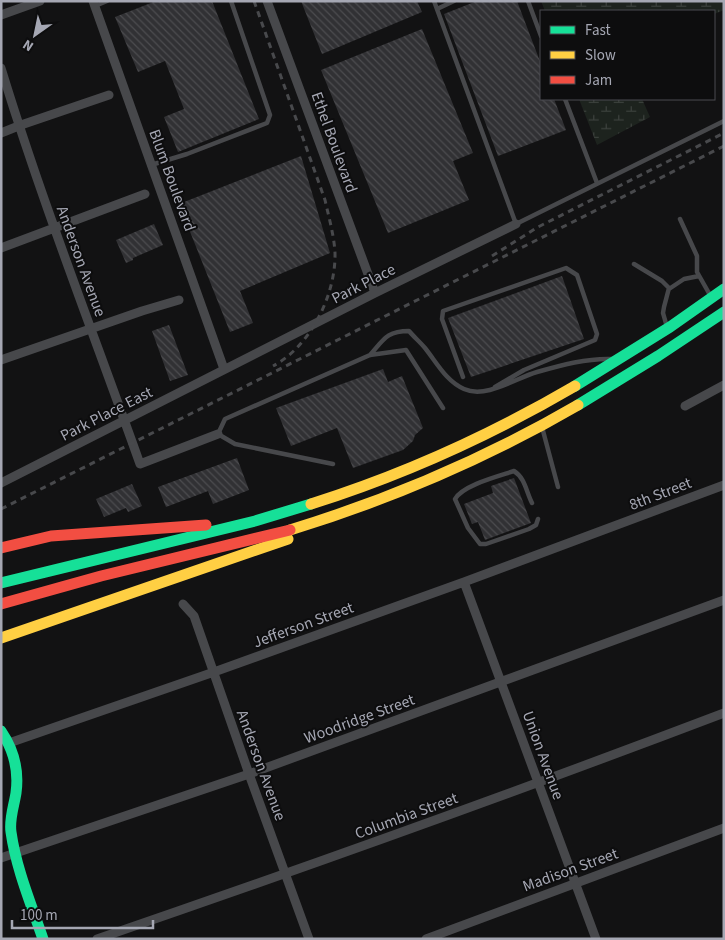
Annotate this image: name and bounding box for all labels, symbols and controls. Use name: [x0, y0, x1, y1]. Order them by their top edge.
north arrow: [10, 10, 60, 60]
legend: [540, 10, 715, 100]
text: Fast: [585, 20, 611, 41]
text: N: [19, 34, 38, 56]
text: Slow: [585, 45, 616, 66]
text: Jam: [585, 70, 612, 91]
street label: Ethel Boulevard: [306, 89, 362, 196]
street label: Blum Boulevard: [143, 126, 201, 234]
street label: Anderson Avenue: [51, 203, 111, 320]
street label: Park Place: [328, 258, 399, 309]
street label: Park Place East: [57, 381, 157, 447]
street label: 8th Street: [626, 472, 695, 516]
street label: Jefferson Street: [250, 596, 357, 653]
street label: Woodridge Street: [301, 689, 418, 749]
street label: Anderson Avenue: [231, 707, 291, 824]
street label: Union Avenue: [517, 708, 569, 803]
street label: Columbia Street: [352, 787, 461, 845]
street label: Madison Street: [520, 842, 622, 897]
scale bar: [12, 898, 154, 930]
text: 100 m: [20, 905, 58, 926]

